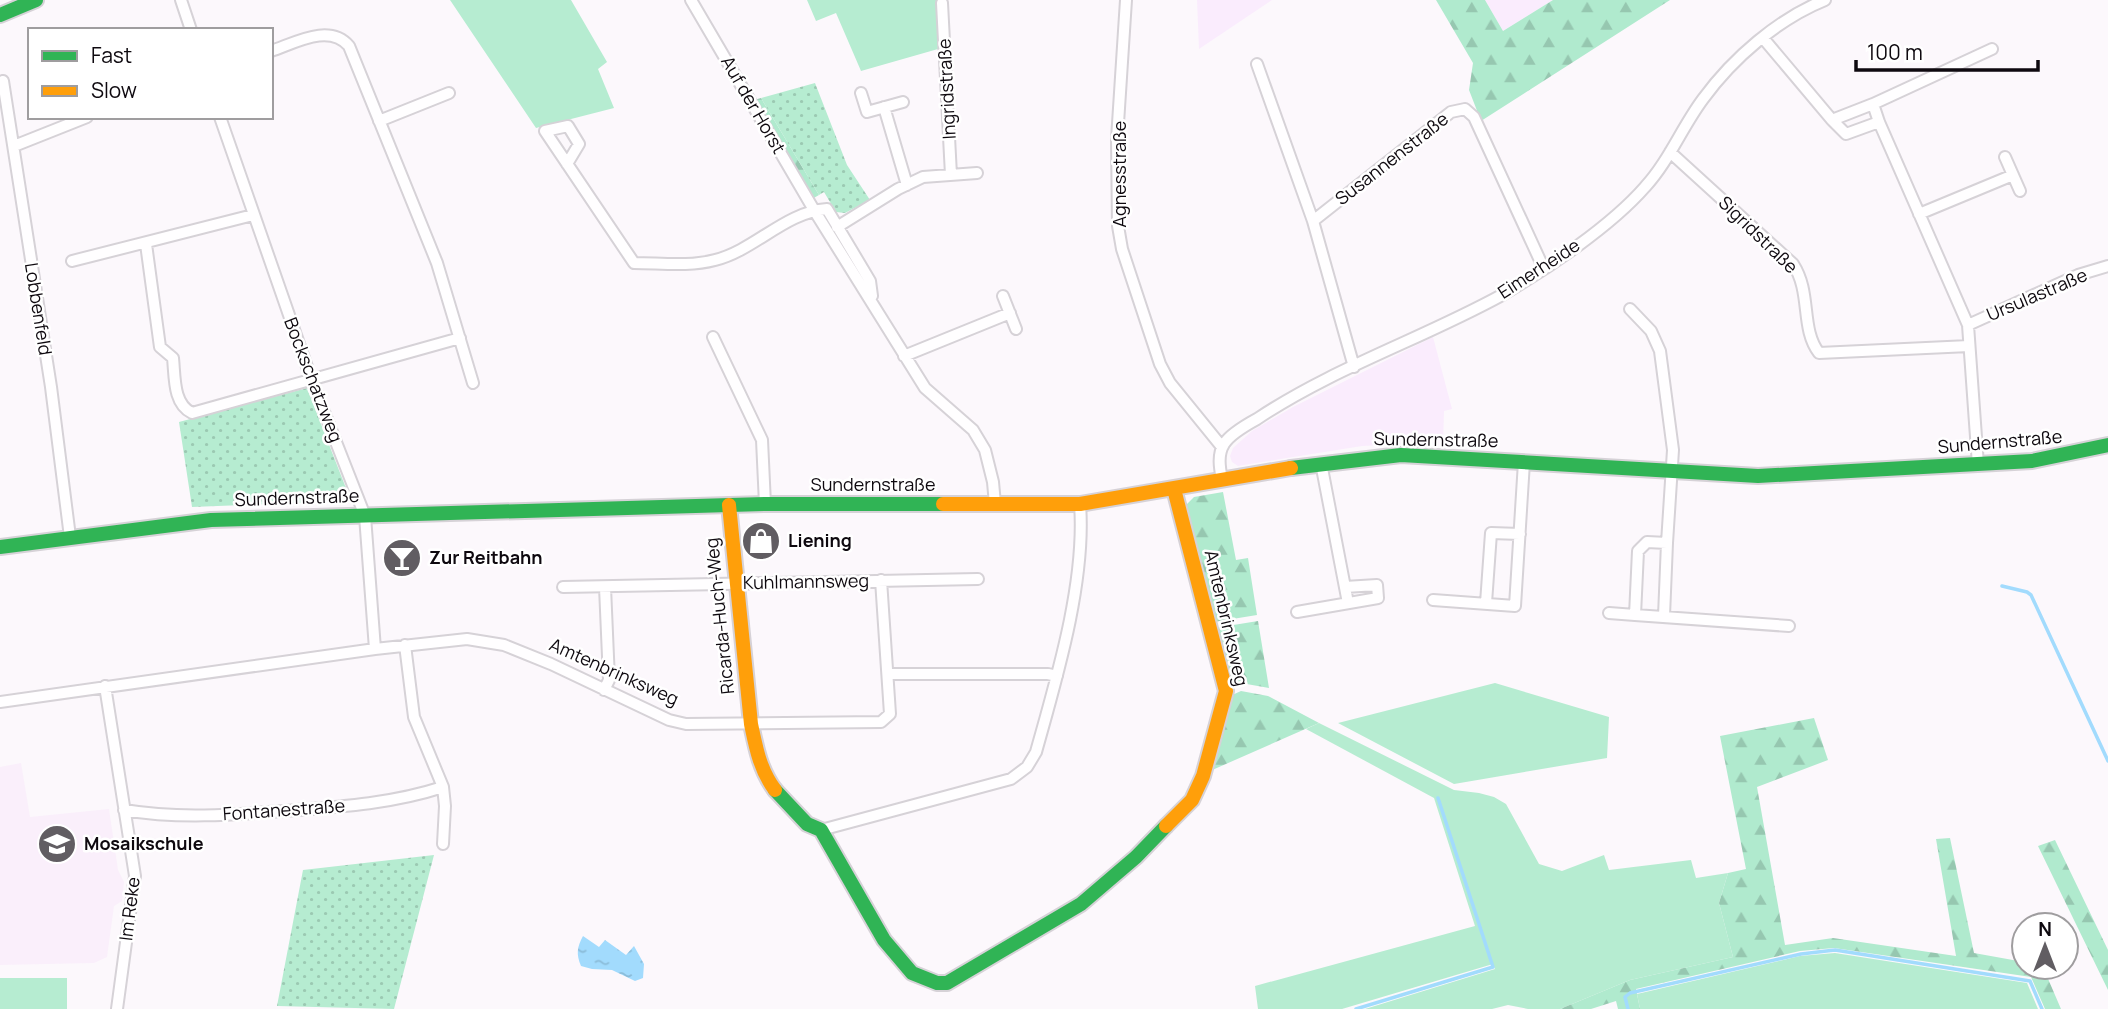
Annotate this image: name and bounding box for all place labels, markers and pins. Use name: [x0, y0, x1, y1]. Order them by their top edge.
shop icon: Liening: [740, 520, 782, 562]
place label: Liening: [788, 528, 852, 552]
bar icon: Zur Reitbahn: [381, 537, 423, 579]
place label: Zur Reitbahn: [429, 545, 543, 569]
school or university icon: Mosaikschule: [36, 823, 78, 865]
place label: Mosaikschule: [84, 831, 204, 855]

